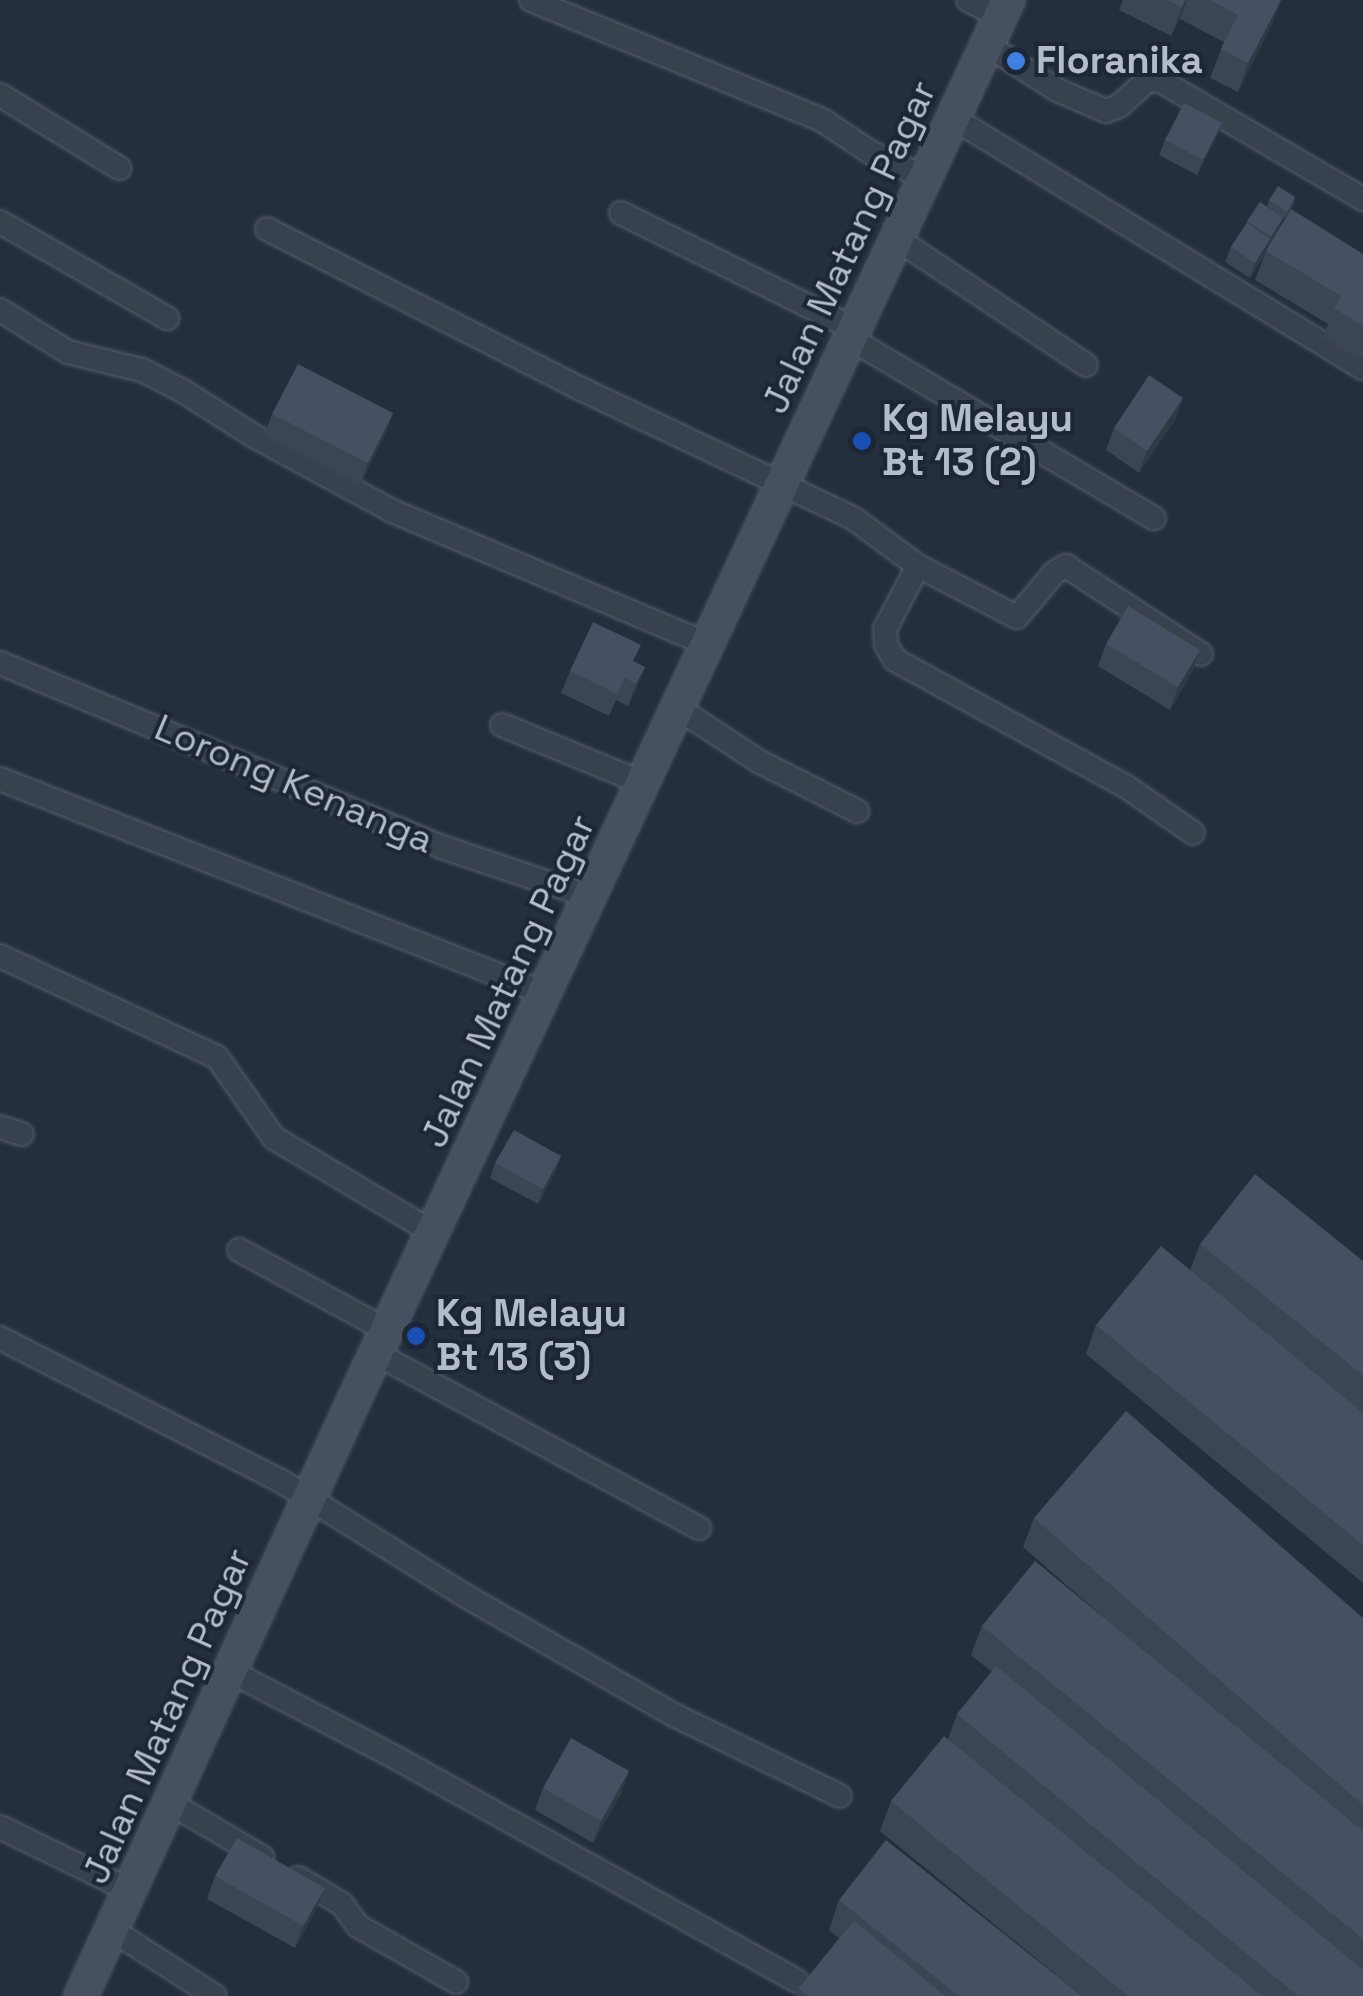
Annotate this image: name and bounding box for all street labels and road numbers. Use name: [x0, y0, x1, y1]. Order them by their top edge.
street label: Jalan Matang Pagar: [752, 73, 946, 421]
street label: Lorong Kenanga: [148, 705, 440, 863]
street label: Jalan Matang Pagar: [411, 807, 605, 1155]
street label: Jalan Matang Pagar: [73, 1541, 261, 1891]

